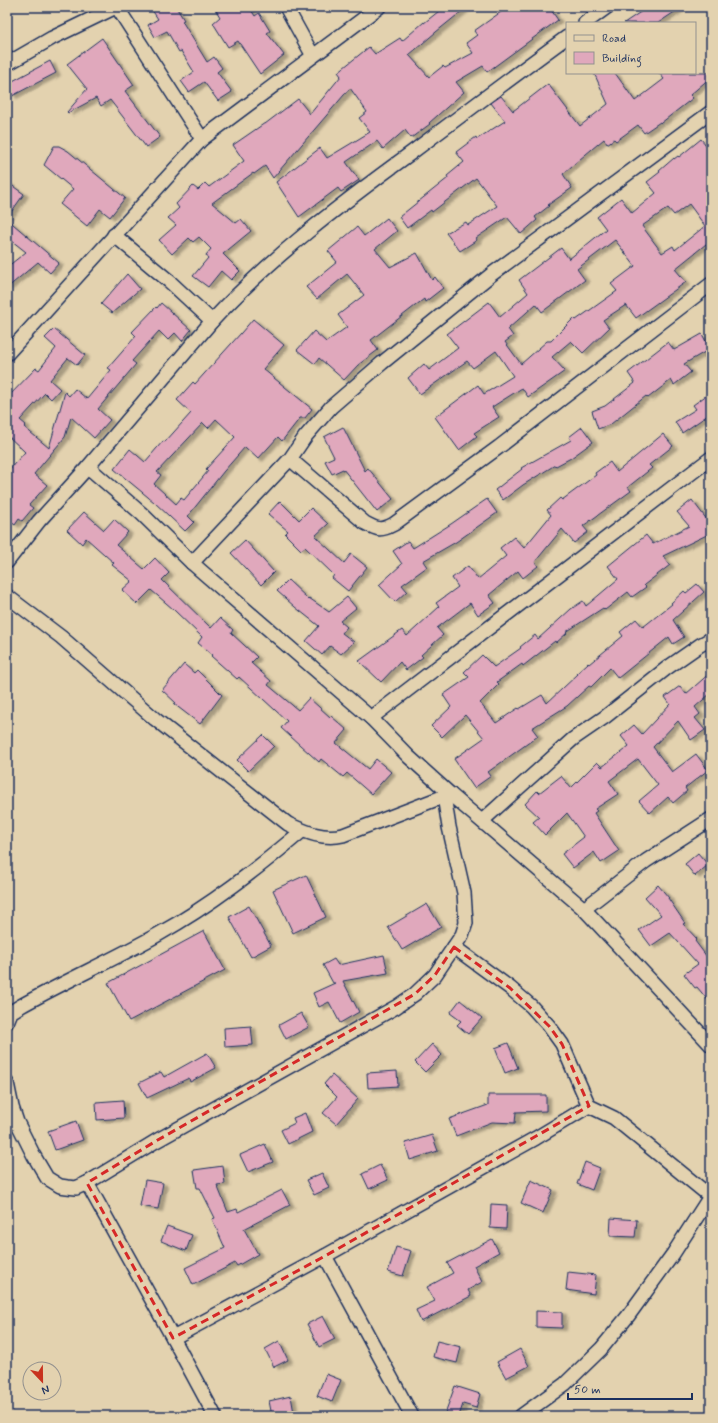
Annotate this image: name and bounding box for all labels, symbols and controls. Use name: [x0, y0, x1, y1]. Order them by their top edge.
legend: [566, 22, 696, 74]
text: Road: [602, 31, 626, 47]
text: Building: [602, 51, 642, 68]
north arrow: [22, 1361, 62, 1401]
scale bar: [568, 1375, 692, 1401]
text: N: [39, 1381, 51, 1397]
text: 50 m: [574, 1382, 601, 1398]

